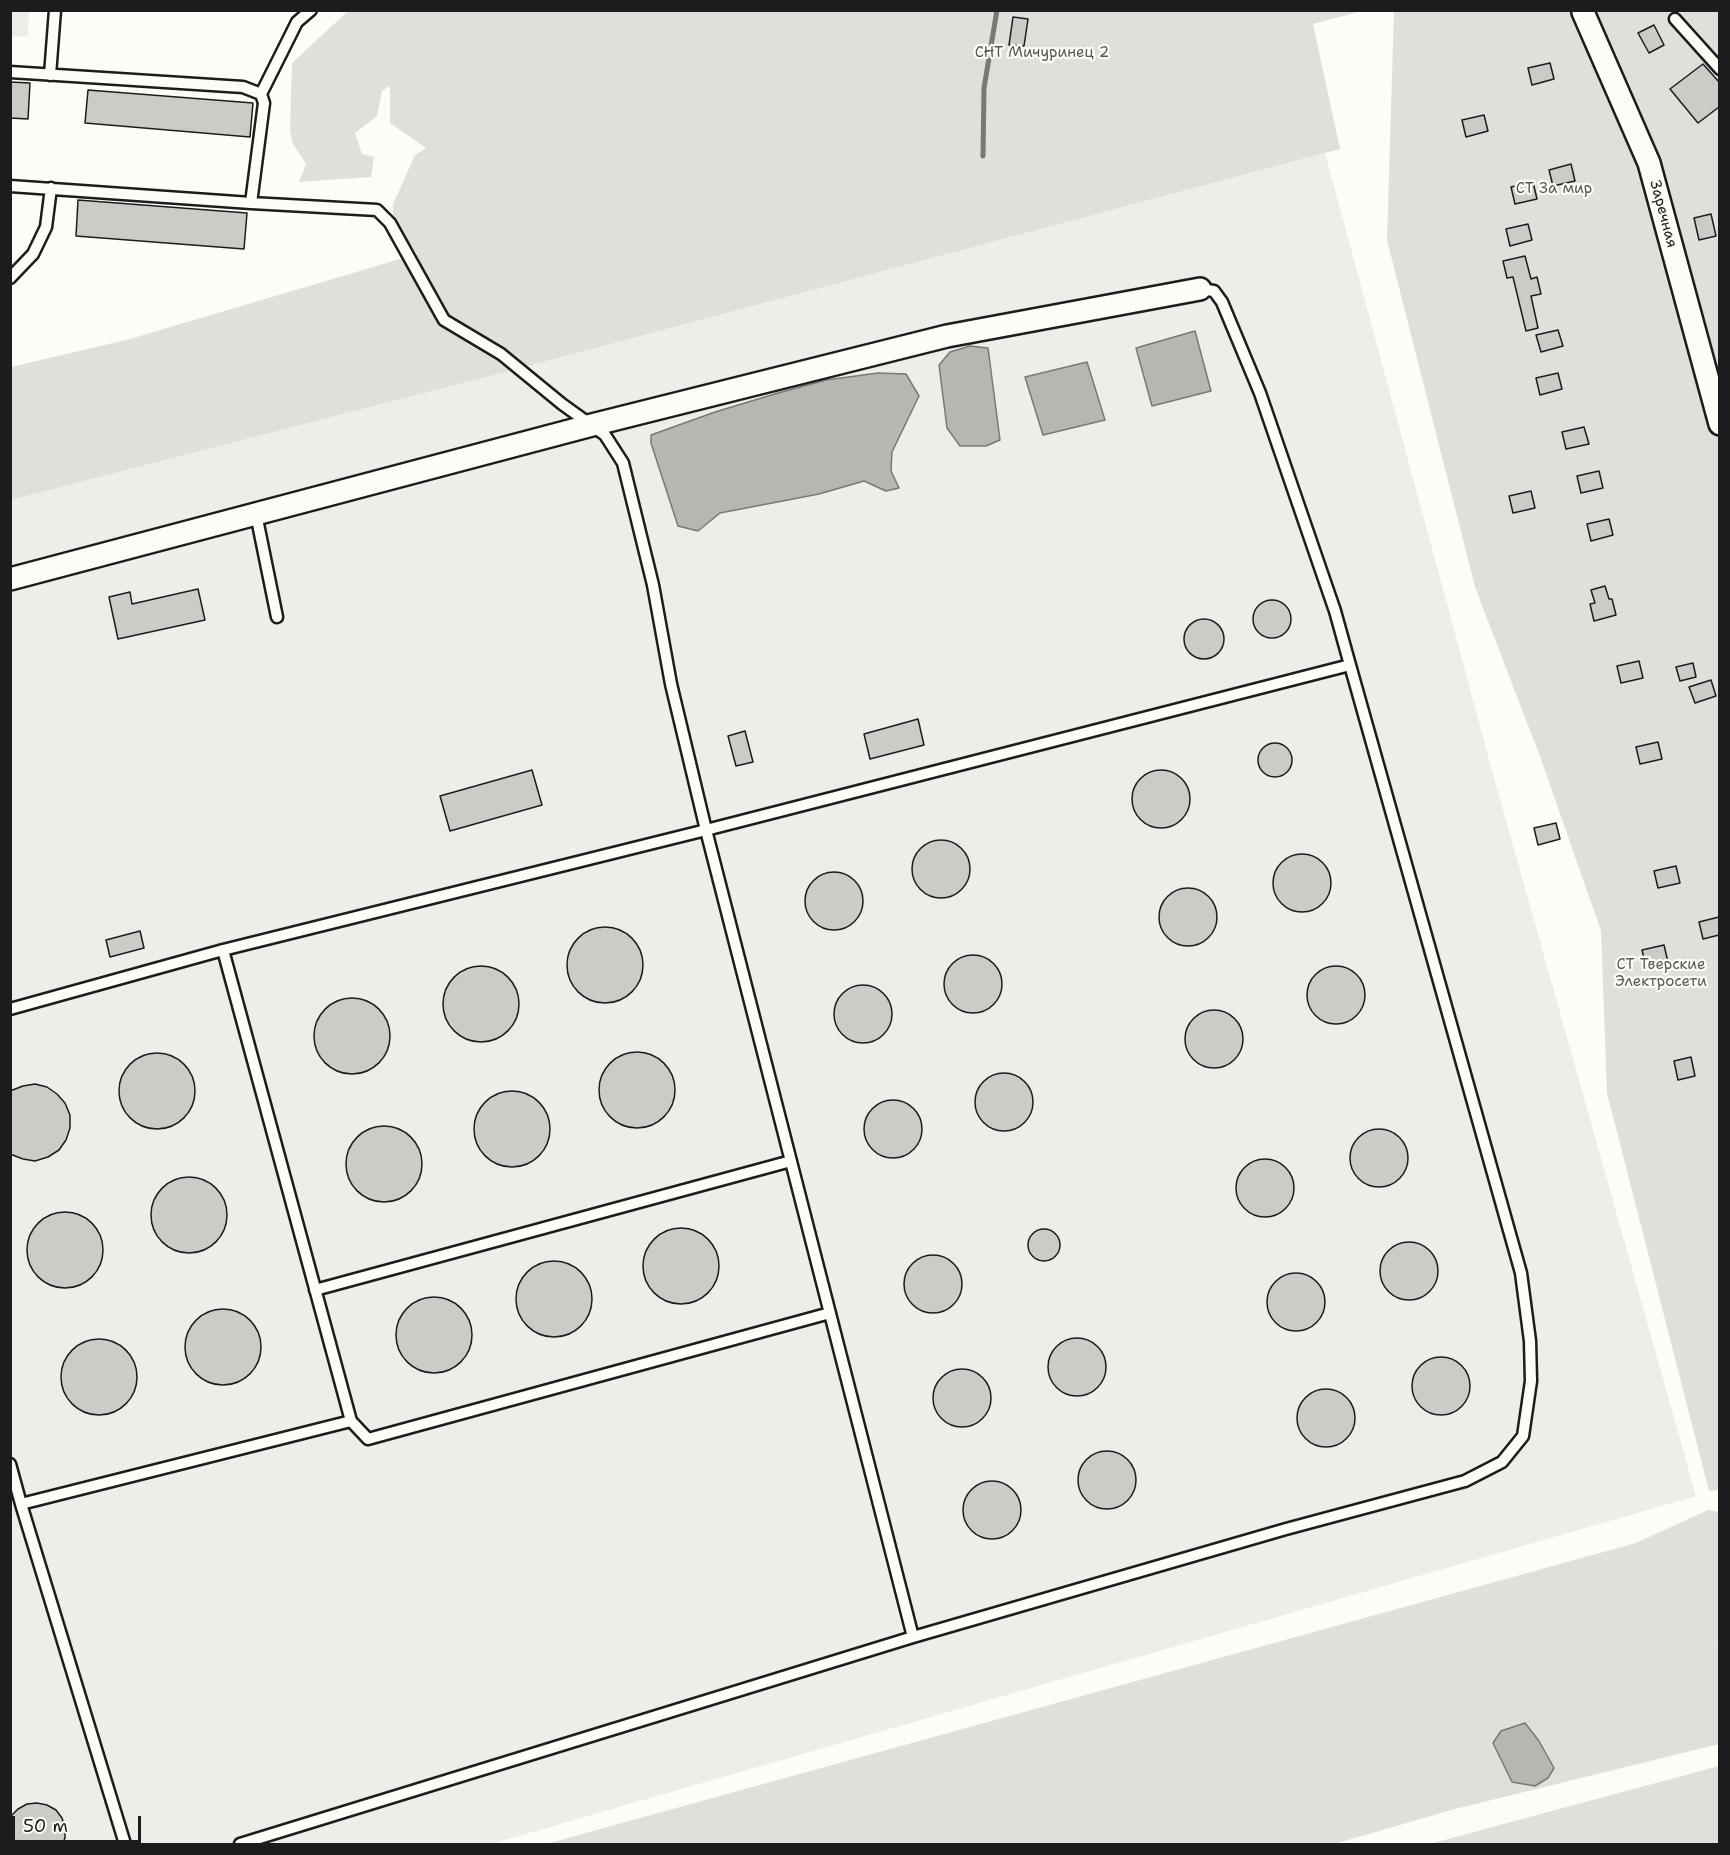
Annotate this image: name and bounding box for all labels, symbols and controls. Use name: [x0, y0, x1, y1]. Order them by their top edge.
park label: СНТ Мичуринец 2: [975, 44, 1109, 62]
street label: Заречная: [1645, 178, 1681, 250]
park label: СТ За мир: [1516, 180, 1592, 198]
park label: СТ Тверские Электросети: [1615, 956, 1707, 991]
scale bar: [15, 1804, 144, 1842]
text: 50 m: [23, 1814, 68, 1838]

